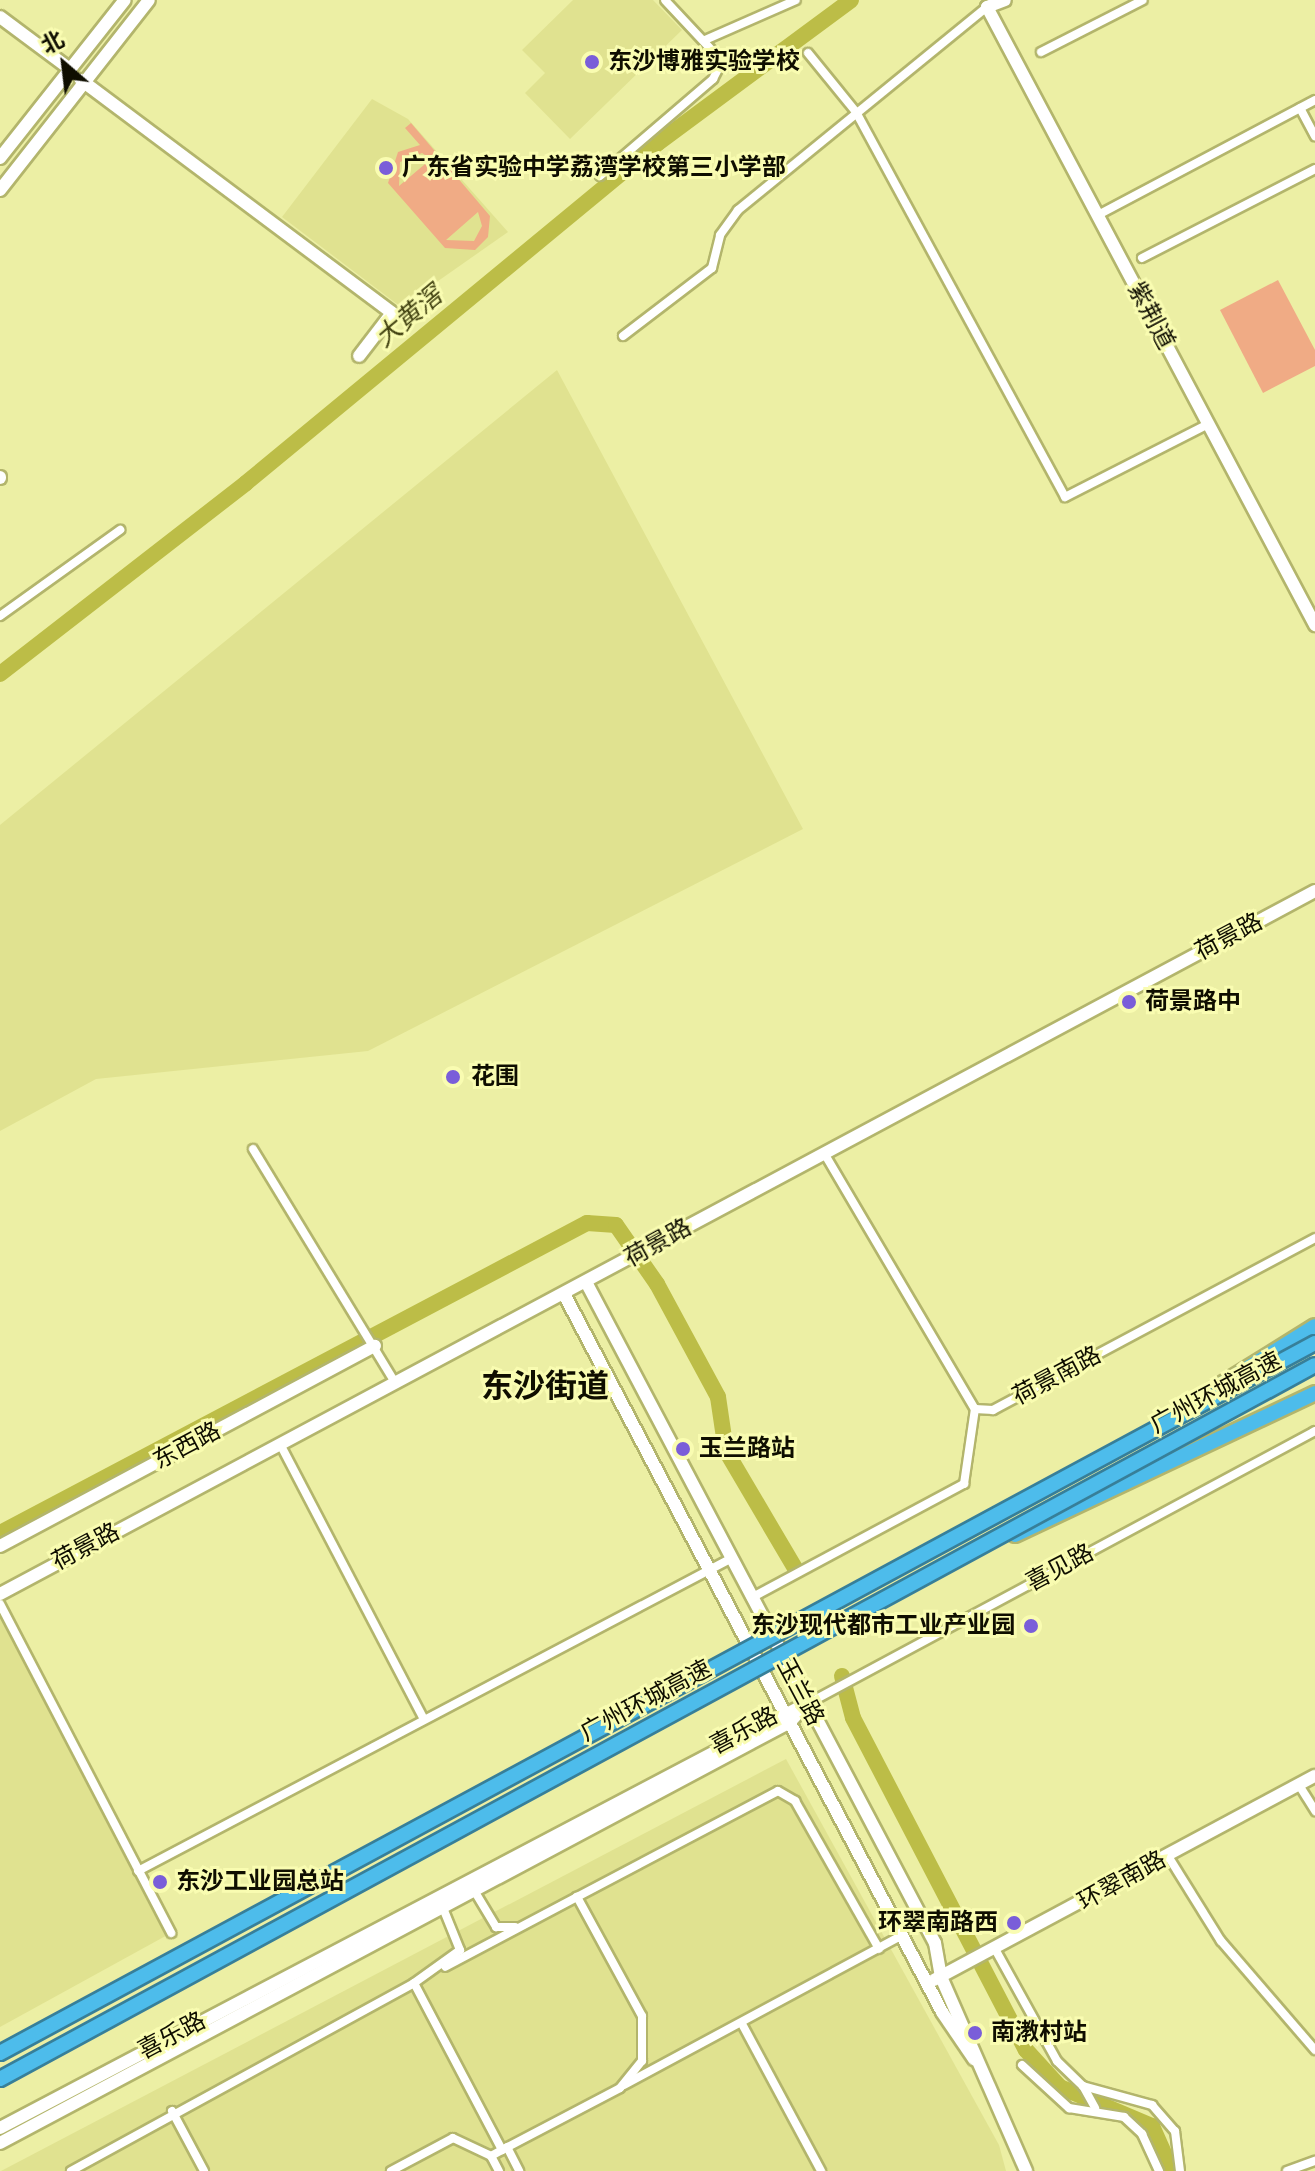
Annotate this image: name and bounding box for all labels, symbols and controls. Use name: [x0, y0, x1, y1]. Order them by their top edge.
north arrow: [24, 24, 104, 104]
text: 北: [37, 26, 68, 59]
place label: 东沙博雅实验学校: [608, 48, 800, 76]
marker: 东沙博雅实验学校: [583, 53, 601, 71]
place label: 广东省实验中学荔湾学校第三小学部: [402, 154, 786, 182]
marker: 广东省实验中学荔湾学校第三小学部: [377, 159, 395, 177]
street label: 紫荆道: [1121, 277, 1181, 355]
water label: 大黄滘: [369, 280, 449, 354]
street label: 荷景路: [1190, 907, 1268, 967]
place label: 荷景路中: [1145, 988, 1241, 1016]
marker: 荷景路中: [1120, 993, 1138, 1011]
place label: 花围: [471, 1063, 519, 1091]
marker: 花围: [442, 1066, 464, 1088]
street label: 荷景路: [620, 1213, 696, 1273]
street label: 荷景南路: [1008, 1341, 1106, 1411]
street label: 广州环城高速: [1146, 1346, 1286, 1440]
district label: 东沙街道: [481, 1367, 609, 1405]
street label: 东西路: [148, 1416, 226, 1476]
place label: 玉兰路站: [699, 1435, 795, 1463]
marker: 玉兰路站: [674, 1440, 692, 1458]
street label: 荷景路: [47, 1517, 125, 1577]
street label: 喜见路: [1021, 1538, 1099, 1598]
place label: 东沙现代都市工业产业园: [751, 1612, 1015, 1640]
marker: 东沙现代都市工业产业园: [1022, 1617, 1040, 1635]
street label: 玉兰路: [770, 1653, 830, 1731]
street label: 广州环城高速: [576, 1654, 716, 1748]
street label: 喜乐路: [705, 1701, 783, 1761]
street label: 环翠南路: [1073, 1845, 1171, 1917]
place label: 东沙工业园总站: [176, 1868, 344, 1896]
marker: 东沙工业园总站: [151, 1873, 169, 1891]
place label: 环翠南路西: [878, 1909, 998, 1937]
marker: 环翠南路西: [1005, 1914, 1023, 1932]
street label: 喜乐路: [133, 2006, 211, 2066]
place label: 南漖村站: [991, 2019, 1087, 2047]
marker: 南漖村站: [966, 2024, 984, 2042]

